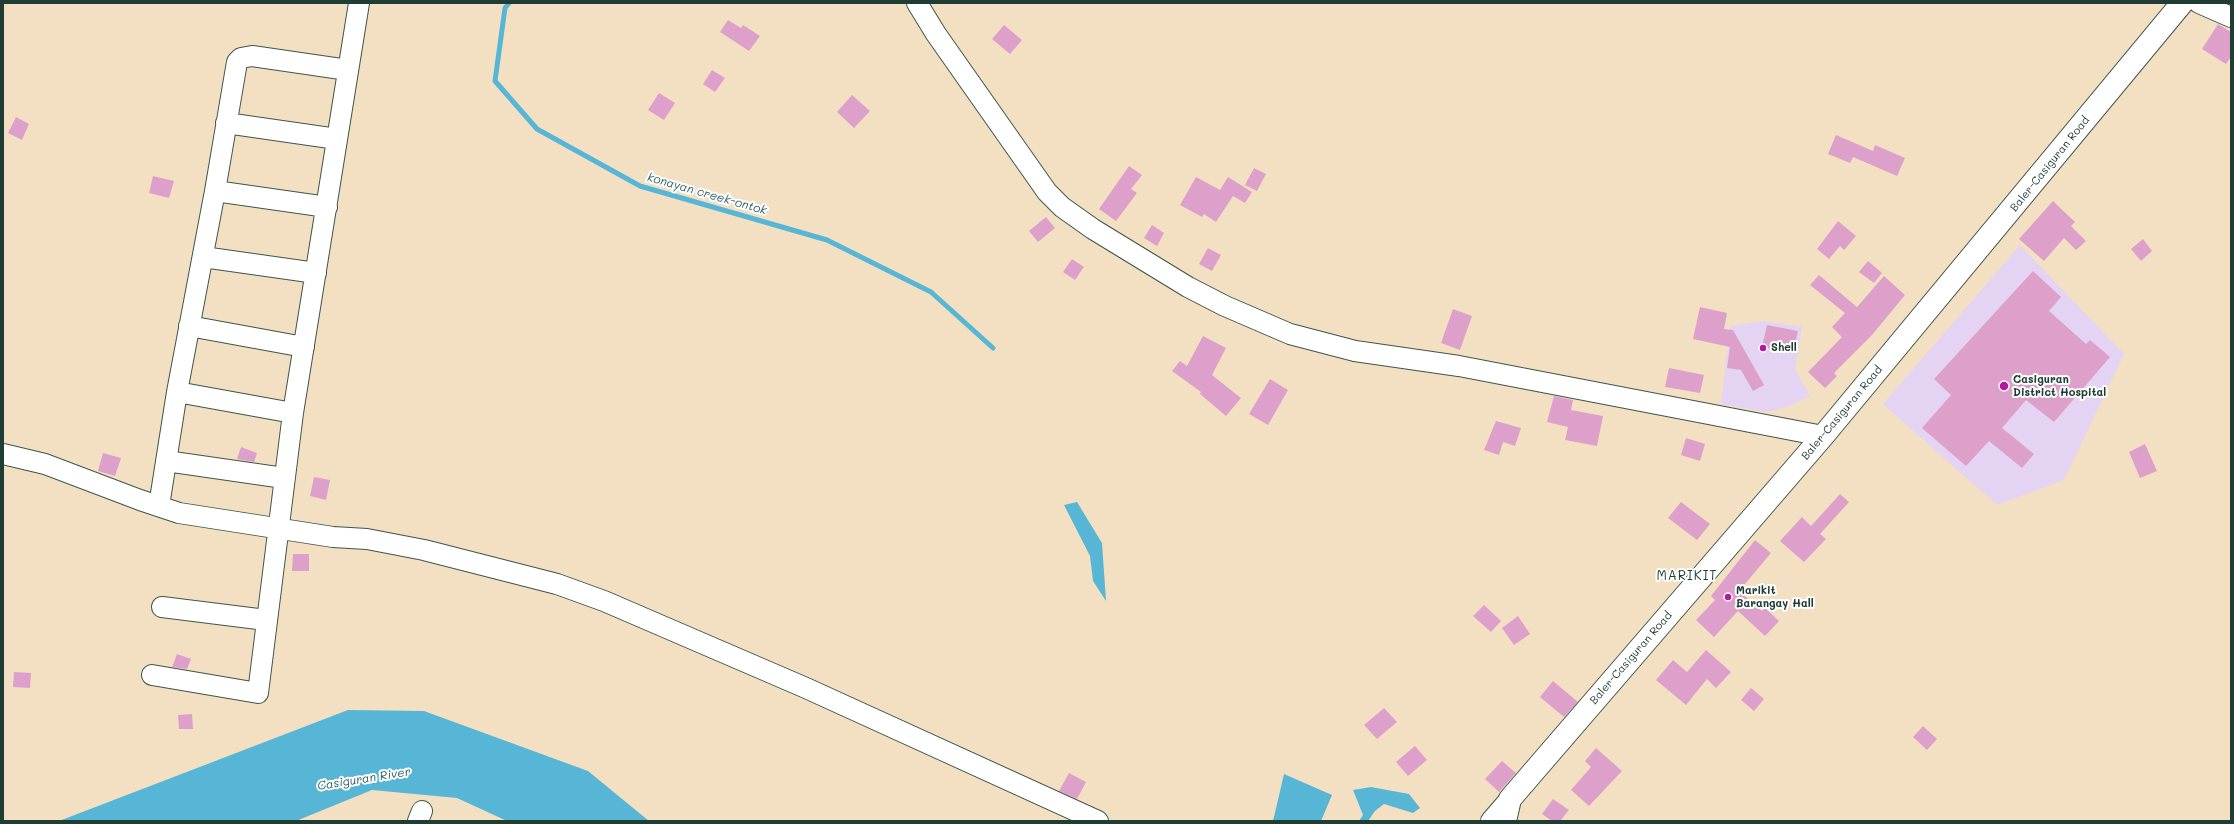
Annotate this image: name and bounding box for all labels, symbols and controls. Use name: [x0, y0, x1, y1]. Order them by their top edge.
street label: Baler-Casiguran Road: [2008, 114, 2092, 214]
water label: konayan creek-ontok: [646, 170, 768, 218]
place label: Shell: [1771, 341, 1797, 355]
marker: Shell: [1758, 343, 1768, 353]
street label: Baler-Casiguran Road: [1799, 363, 1885, 463]
place label: Casiguran District Hospital: [2013, 373, 2106, 399]
marker: Casiguran District Hospital: [1998, 380, 2010, 392]
district label: MARIKIT: [1656, 568, 1718, 584]
place label: Marikit Barangay Hall: [1736, 584, 1814, 610]
marker: Marikit Barangay Hall: [1723, 592, 1733, 602]
street label: Baler-Casiguran Road: [1587, 609, 1675, 707]
water label: Casiguran River: [316, 765, 412, 793]

